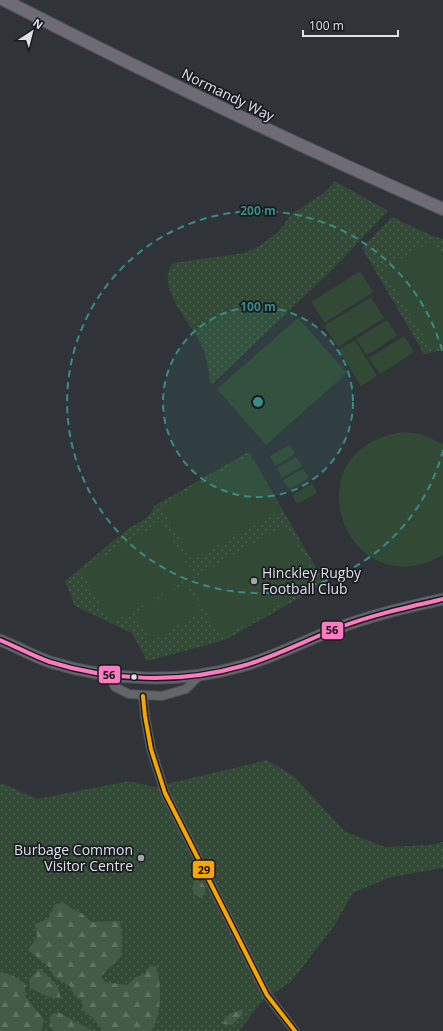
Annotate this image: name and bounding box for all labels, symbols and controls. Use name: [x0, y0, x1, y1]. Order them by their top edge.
north arrow: [12, 12, 52, 52]
scale bar: [303, 12, 398, 38]
text: N: [30, 15, 46, 32]
text: 100 m: [309, 17, 344, 34]
street label: Normandy Way: [179, 64, 279, 126]
text: 200 m: [240, 202, 276, 219]
text: 100 m: [240, 298, 276, 315]
centre of rings: [251, 395, 265, 409]
place label: Hinckley Rugby Football Club: [262, 563, 362, 598]
marker: Hinckley Rugby Football Club: [249, 576, 259, 586]
line badge: 56: [321, 621, 344, 640]
text: 56: [326, 622, 338, 637]
line badge: 56: [98, 665, 121, 684]
text: 56: [103, 667, 115, 682]
unlabelled marker: [129, 672, 139, 682]
place label: Burbage Common Visitor Centre: [14, 840, 133, 875]
marker: Burbage Common Visitor Centre: [136, 853, 146, 863]
line badge: 29: [192, 860, 215, 879]
text: 29: [198, 862, 210, 877]

